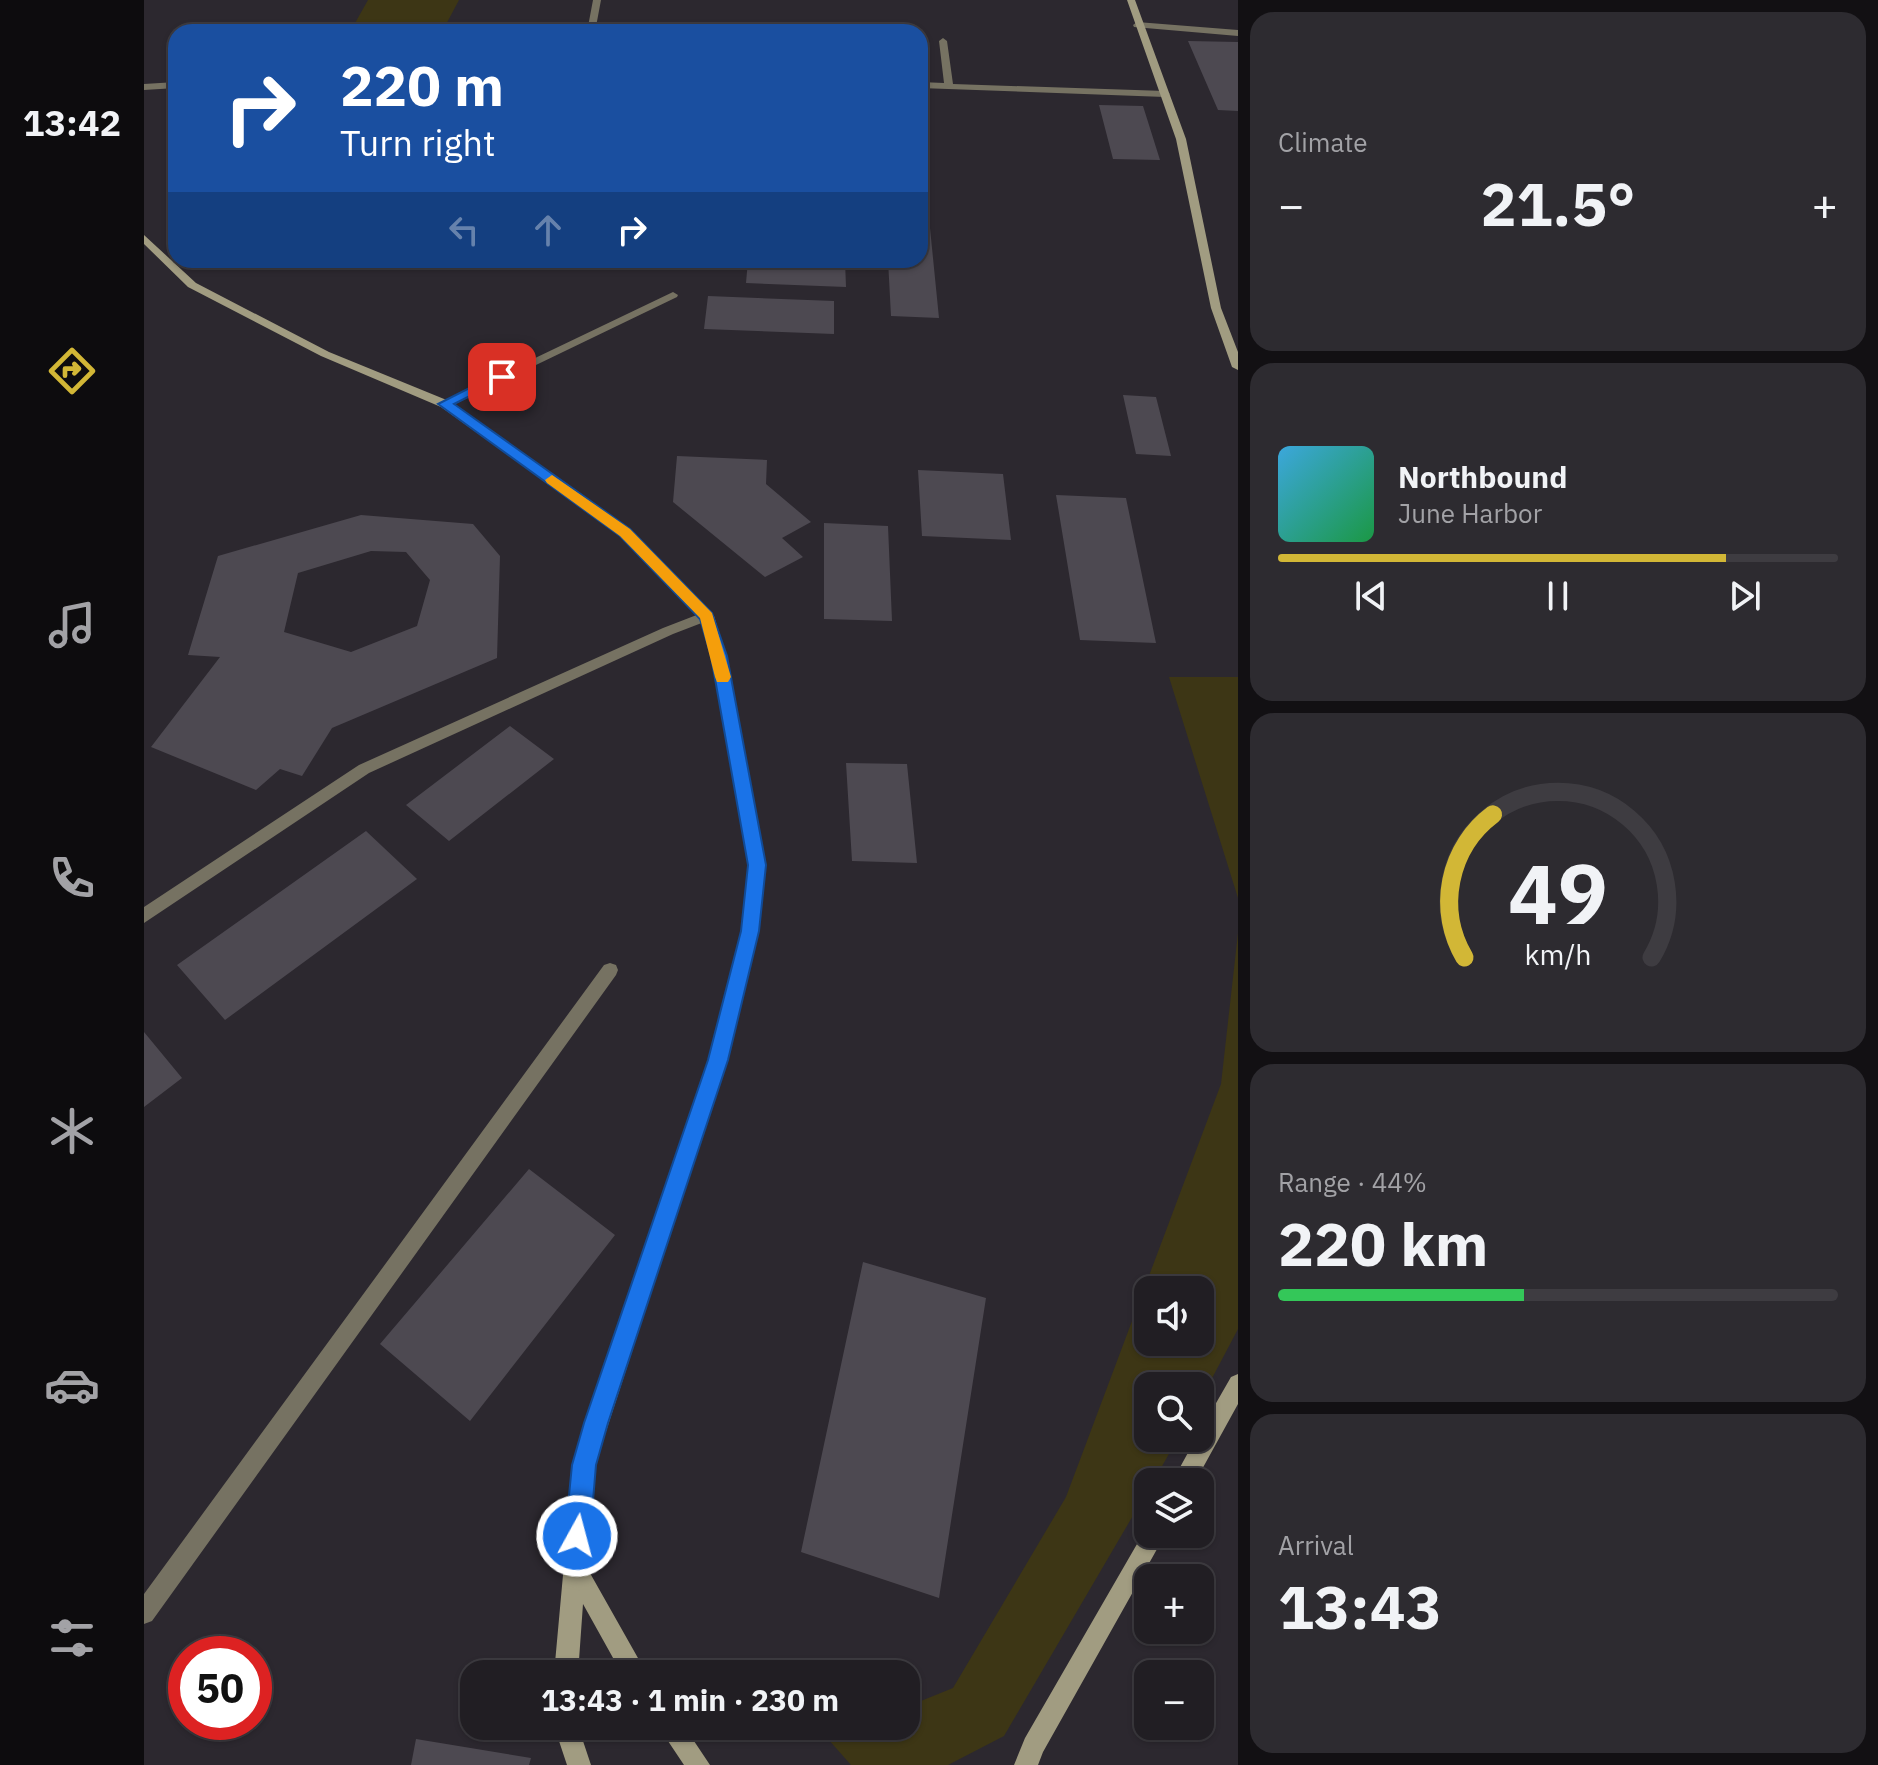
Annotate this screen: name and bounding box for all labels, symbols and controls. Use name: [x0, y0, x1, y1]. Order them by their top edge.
text: 220 m: [340, 49, 504, 121]
icon: right: [208, 56, 312, 160]
text: 13:42: [23, 99, 121, 146]
text: Turn right: [340, 119, 496, 166]
text: Climate: [1278, 125, 1368, 159]
text: 21.5°: [1481, 164, 1635, 243]
text: −: [1278, 176, 1304, 233]
text: +: [1812, 176, 1838, 233]
icon: left: [442, 208, 486, 252]
icon: ahead: [526, 208, 570, 252]
icon: right: [610, 208, 654, 252]
icon: directions: [44, 343, 100, 399]
pin: [468, 343, 536, 411]
icon: arrive: [480, 355, 524, 399]
text: Northbound: [1398, 457, 1567, 496]
text: June Harbor: [1398, 496, 1542, 530]
icon: previous: [1349, 574, 1393, 618]
icon: pause: [1536, 574, 1580, 618]
icon: next: [1723, 574, 1767, 618]
icon: music: [44, 597, 100, 653]
text: 49: [1508, 839, 1608, 947]
icon: phone: [44, 850, 100, 906]
text: km/h: [1524, 937, 1592, 974]
icon: climate: [44, 1103, 100, 1159]
text: Range · 44%: [1278, 1165, 1427, 1199]
text: 220 km: [1278, 1204, 1488, 1283]
map controls: [1134, 1276, 1214, 1740]
button: sound: [1134, 1276, 1214, 1356]
icon: car: [44, 1357, 100, 1413]
button: search: [1134, 1372, 1214, 1452]
button: layers: [1134, 1468, 1214, 1548]
position arrow: [535, 1494, 619, 1578]
text: Arrival: [1278, 1528, 1354, 1562]
button: +: [1134, 1564, 1214, 1644]
text: 13:43: [1278, 1567, 1442, 1646]
icon: filters: [44, 1610, 100, 1666]
speed limit sign: 50: [168, 1636, 272, 1740]
button: −: [1134, 1660, 1214, 1740]
text: 13:43 · 1 min · 230 m: [541, 1680, 839, 1719]

